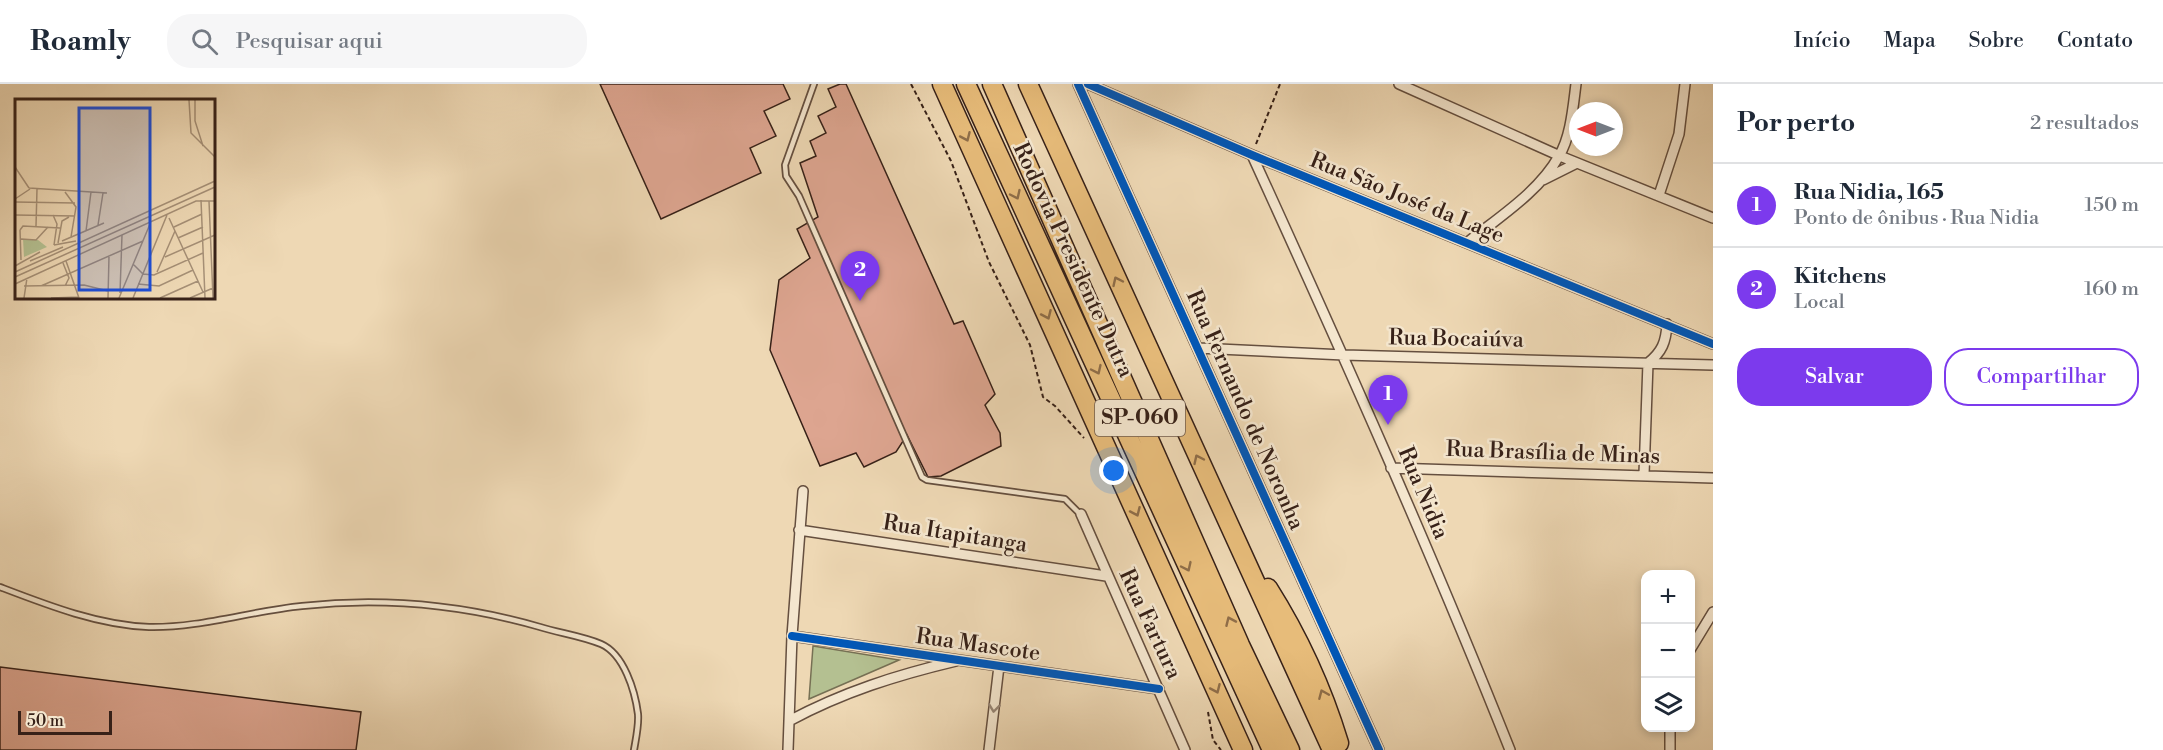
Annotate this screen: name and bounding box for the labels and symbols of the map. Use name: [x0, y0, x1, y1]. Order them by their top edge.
inset map: [15, 99, 214, 298]
north arrow: [1569, 102, 1623, 156]
one-way arrow: [959, 131, 971, 142]
street label: Rodovia Presidente Dutra: [1007, 138, 1140, 383]
street label: Rua São José da Lage: [1306, 147, 1508, 249]
one-way arrow: [1009, 188, 1021, 199]
pin: 2: [840, 252, 880, 301]
one-way arrow: [1112, 277, 1124, 288]
street label: Rua Fernando de Noronha: [1180, 286, 1310, 535]
one-way arrow: [1039, 308, 1051, 319]
street label: Rua Bocaiúva: [1388, 324, 1525, 354]
one-way arrow: [1090, 364, 1102, 375]
pin: 1: [1368, 376, 1408, 425]
road number: SP-060: [1095, 400, 1185, 436]
street label: Rua Brasília de Minas: [1445, 436, 1661, 470]
street label: Rua Nidia: [1391, 443, 1455, 544]
one-way arrow: [1193, 454, 1205, 465]
your location: [1099, 456, 1128, 485]
one-way arrow: [1129, 505, 1141, 516]
street label: Rua Itapitanga: [881, 509, 1030, 559]
one-way arrow: [1180, 560, 1192, 571]
street label: Rua Fartura: [1113, 565, 1188, 684]
one-way arrow: [1225, 616, 1237, 627]
street label: Rua Mascote: [914, 623, 1042, 667]
one-way arrow: [1209, 683, 1221, 694]
one-way arrow: [1318, 690, 1330, 701]
one-way arrow: [988, 704, 1001, 713]
scale bar: [18, 708, 112, 736]

